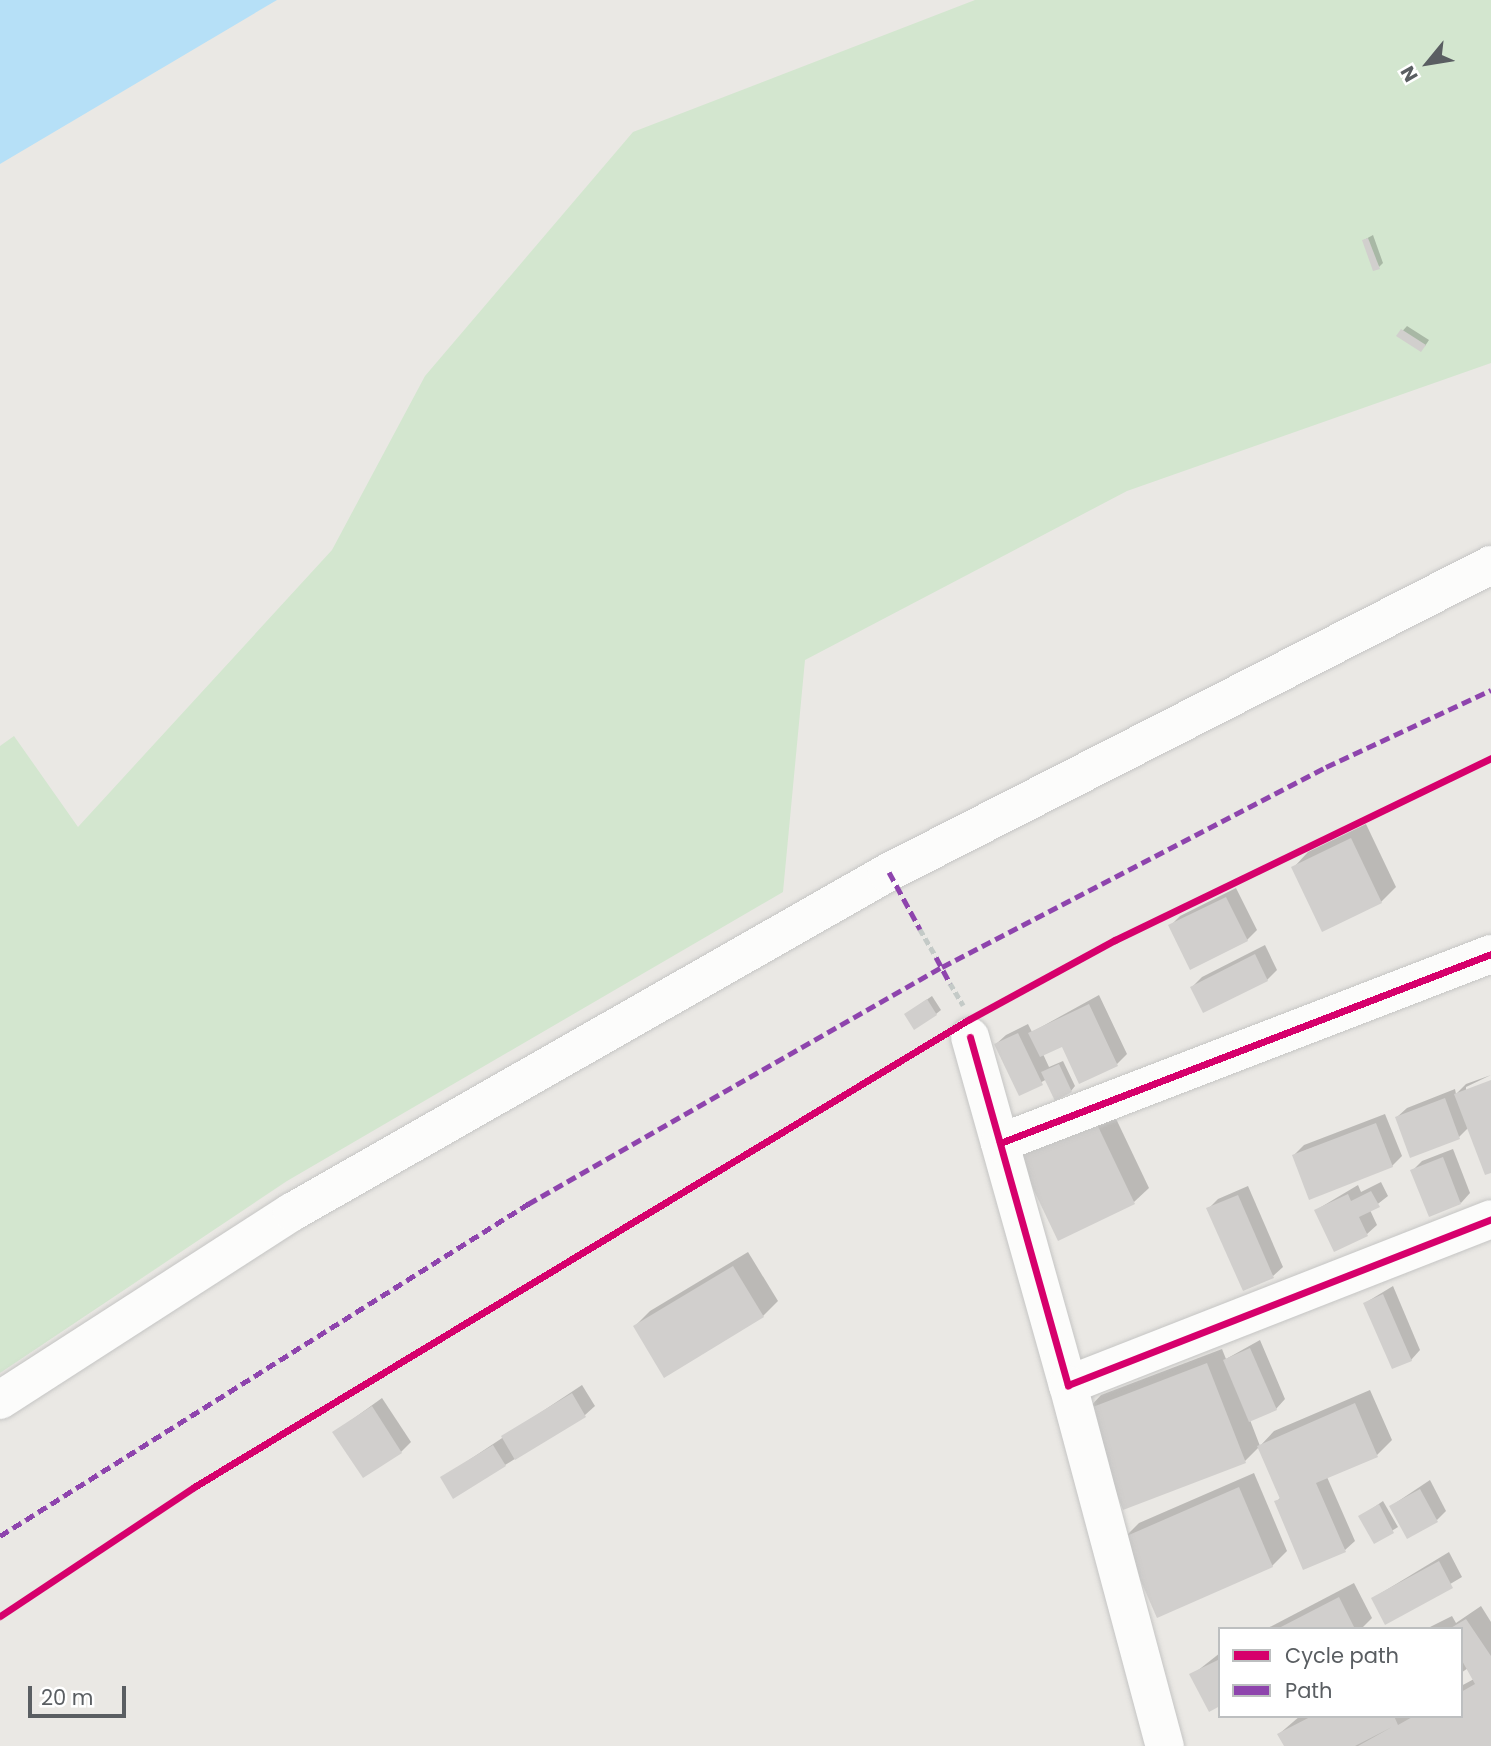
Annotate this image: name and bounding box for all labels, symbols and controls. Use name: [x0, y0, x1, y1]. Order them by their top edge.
north arrow: [1393, 28, 1463, 98]
text: N: [1394, 61, 1425, 87]
legend: [1218, 1627, 1463, 1718]
text: Cycle path: [1285, 1641, 1399, 1670]
scale bar: [32, 1672, 130, 1716]
text: Path: [1285, 1676, 1332, 1705]
text: 20 m: [41, 1683, 94, 1712]

